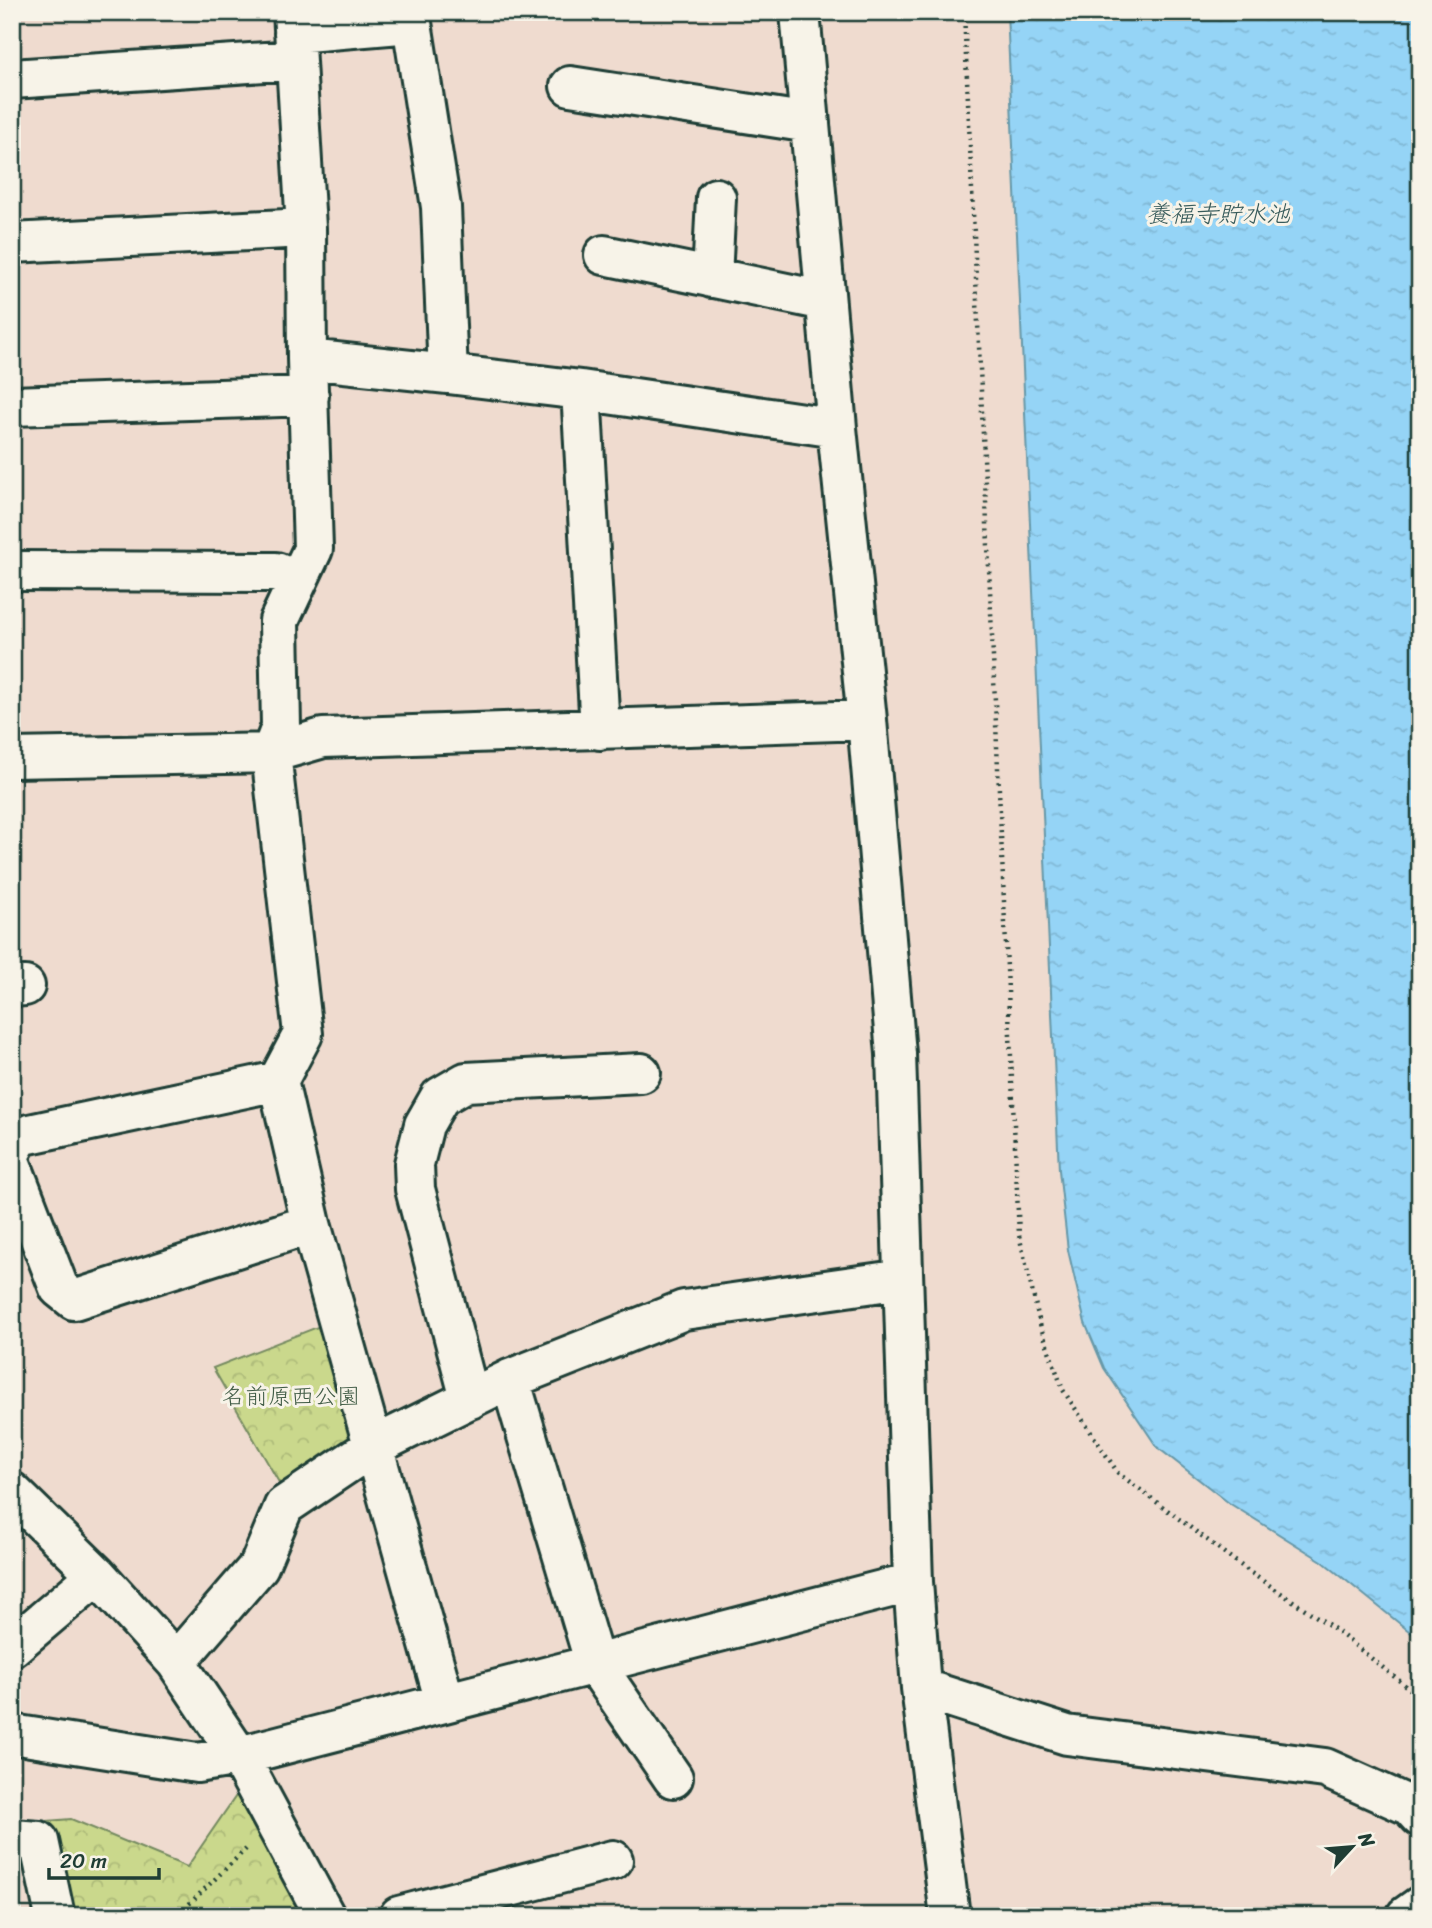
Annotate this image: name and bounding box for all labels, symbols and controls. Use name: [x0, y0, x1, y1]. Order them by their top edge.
water label: 養福寺貯水池: [1146, 193, 1291, 235]
park label: 名前原西公園: [222, 1376, 360, 1417]
north arrow: [1316, 1812, 1386, 1882]
text: N: [1349, 1826, 1385, 1854]
scale bar: [49, 1837, 159, 1881]
text: 20 m: [60, 1842, 107, 1880]

